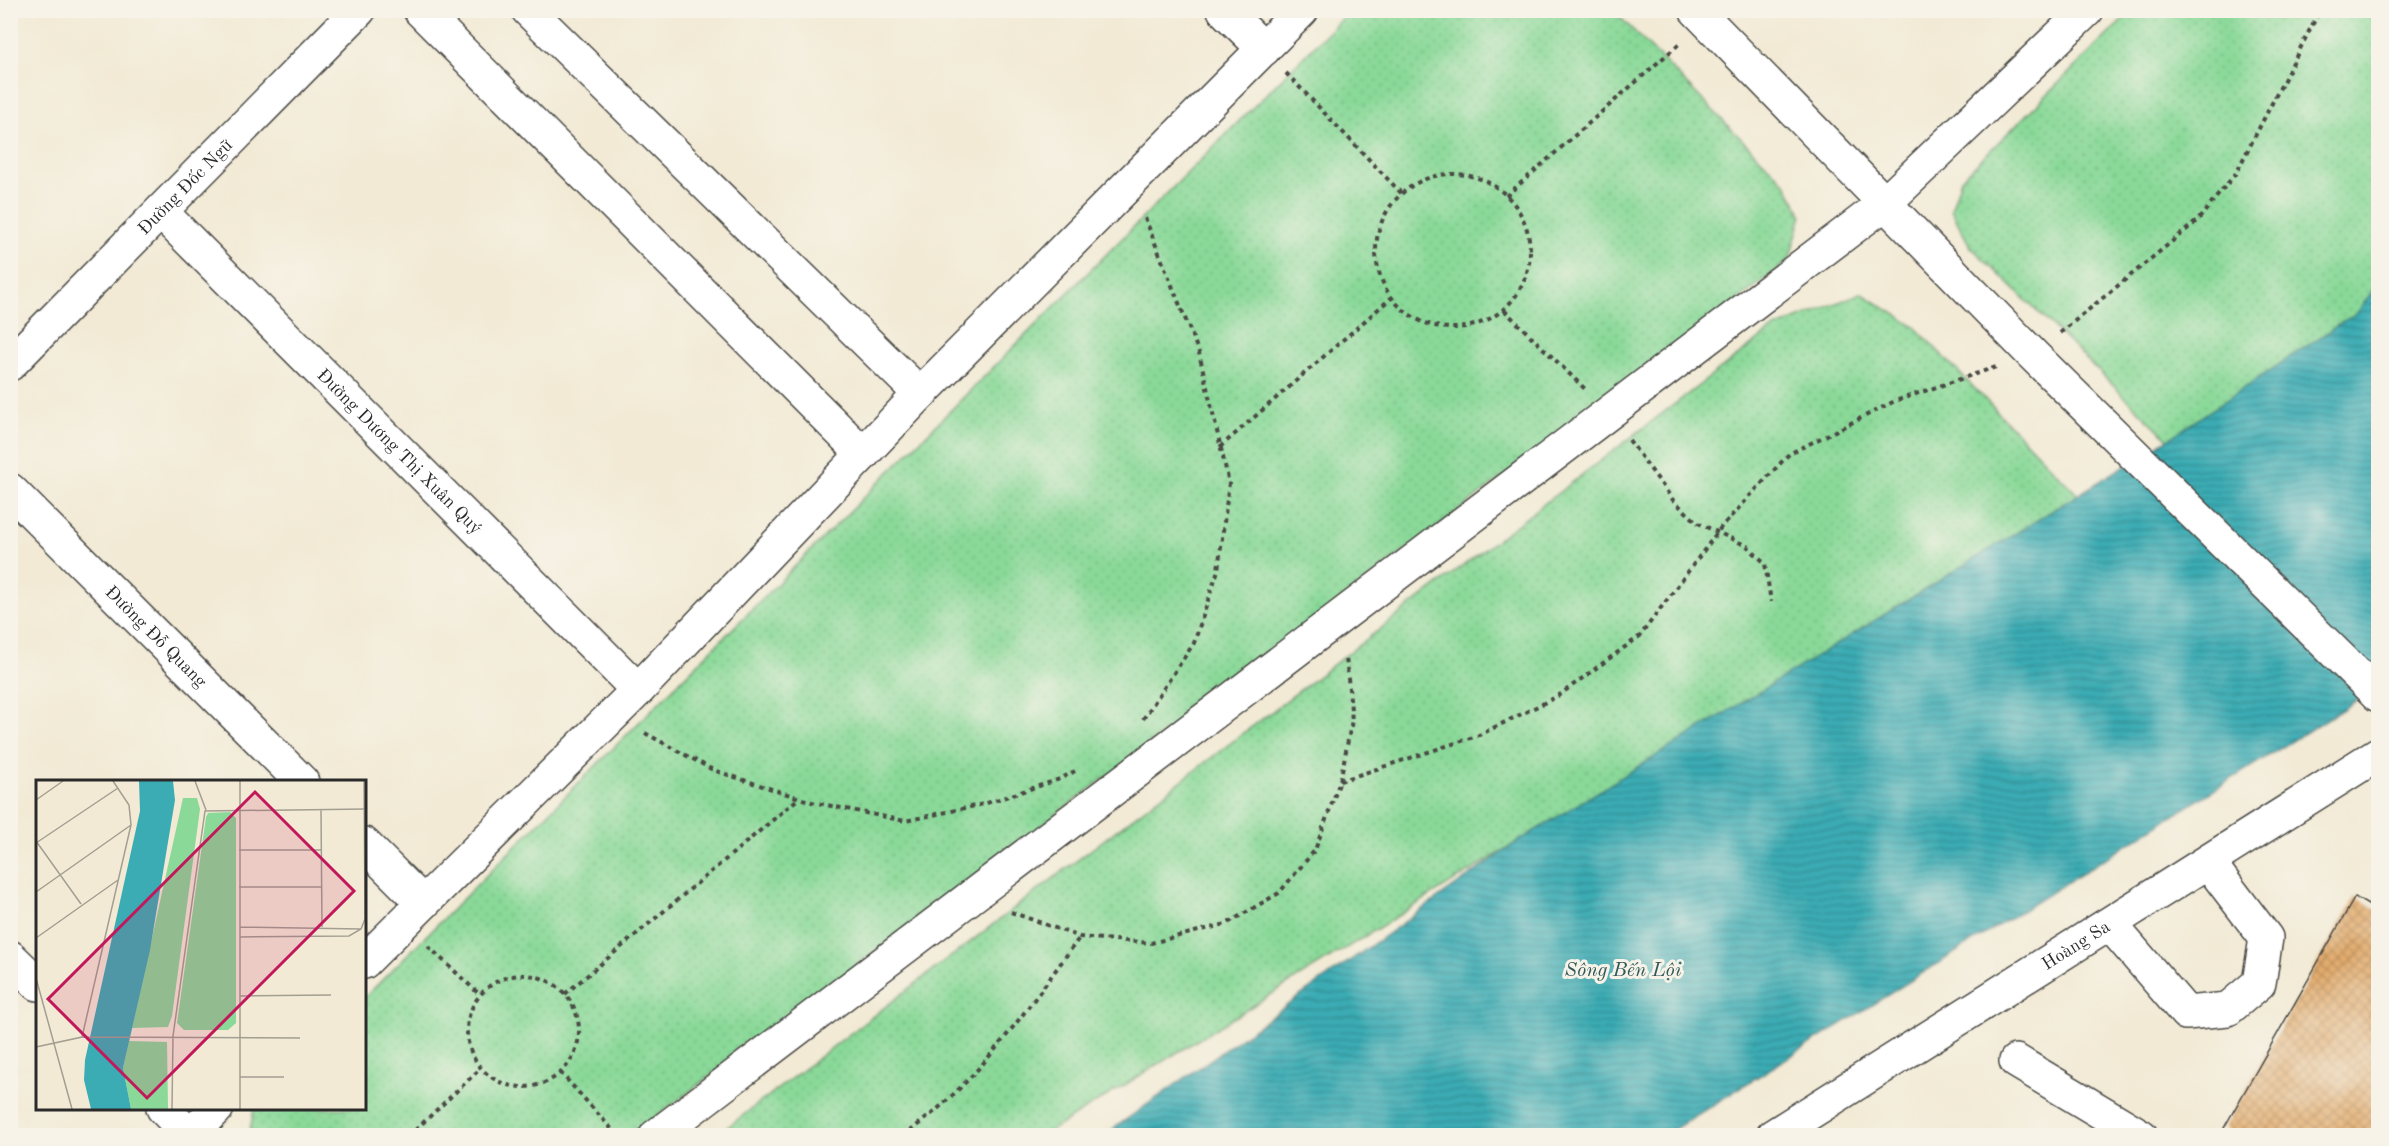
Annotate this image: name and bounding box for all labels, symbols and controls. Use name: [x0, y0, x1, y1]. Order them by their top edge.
street label: Đường Đốc Ngữ: [135, 136, 236, 238]
street label: Đường Dương Thị Xuân Quý: [313, 366, 485, 538]
street label: Đường Đỗ Quang: [101, 583, 210, 691]
inset map: [36, 780, 366, 1110]
street label: Hoàng Sa: [2039, 918, 2114, 974]
water label: Sông Bến Lội: [1565, 961, 1682, 981]

